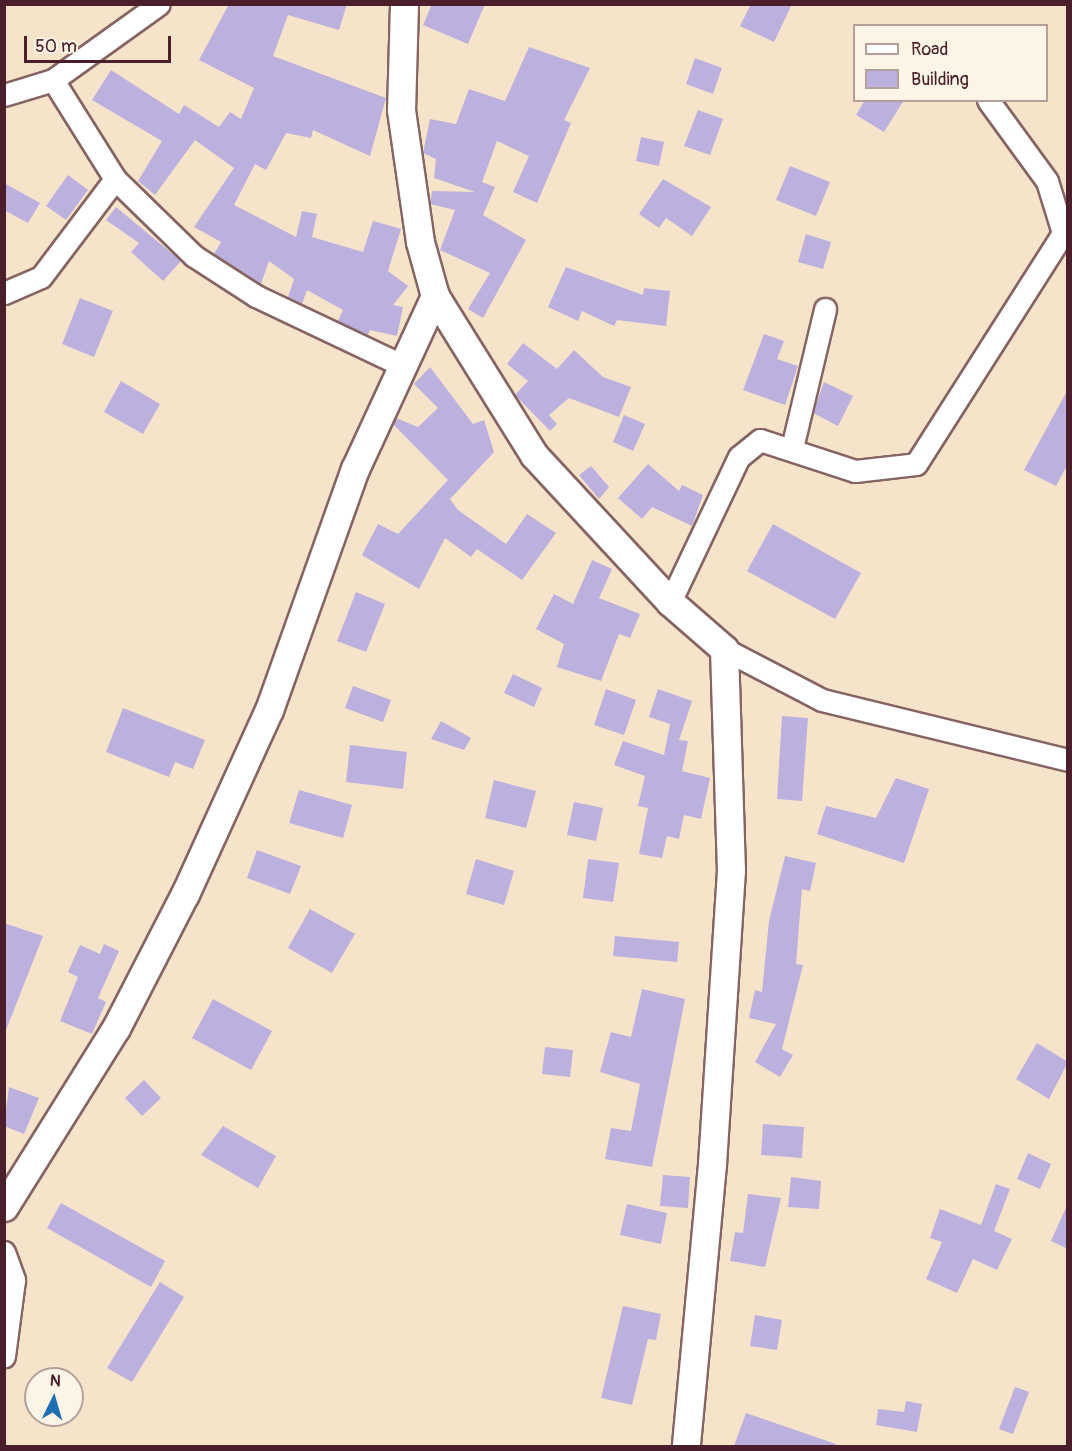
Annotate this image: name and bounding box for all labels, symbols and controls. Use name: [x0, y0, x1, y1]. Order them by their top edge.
scale bar: [27, 24, 174, 62]
legend: [853, 24, 1048, 102]
text: 50 m: [35, 35, 77, 58]
text: Road: [911, 38, 948, 61]
text: Building: [911, 68, 969, 91]
north arrow: [24, 1367, 84, 1427]
text: N: [49, 1371, 62, 1391]

